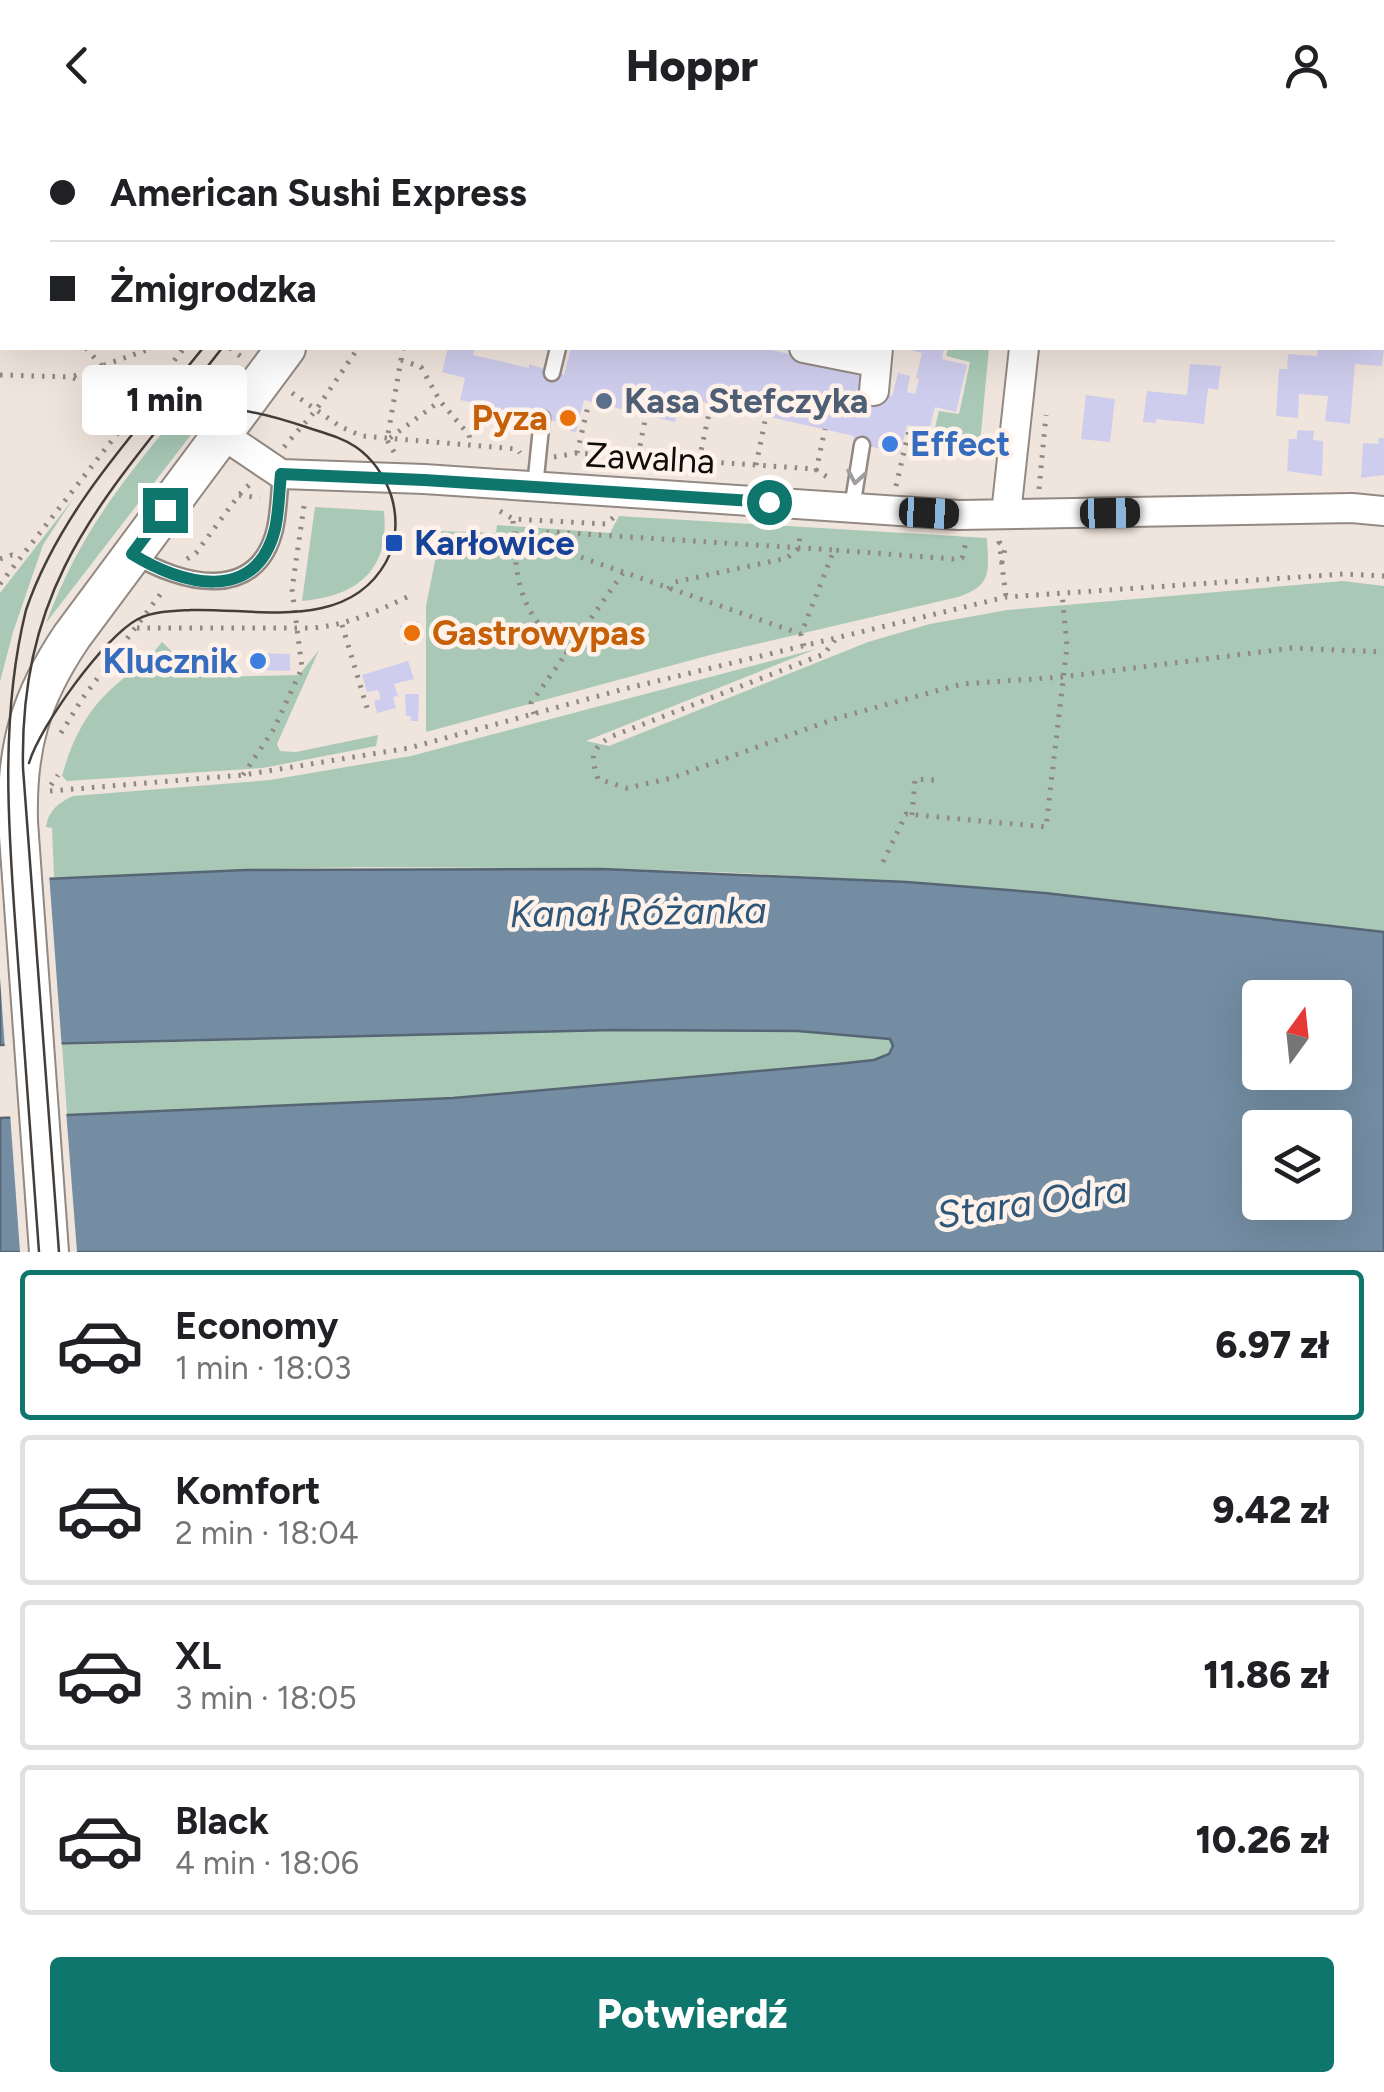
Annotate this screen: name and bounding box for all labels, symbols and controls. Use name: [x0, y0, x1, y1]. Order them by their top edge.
icon: back: [50, 38, 105, 93]
text: Hoppr: [626, 38, 758, 92]
icon: person: [1279, 38, 1334, 93]
text: American Sushi Express: [110, 170, 527, 216]
text: Żmigrodzka: [110, 266, 317, 312]
callout: 1 min: [82, 365, 248, 435]
place label: Kasa Stefczyka: [624, 380, 868, 422]
text: 1 min: [126, 381, 203, 419]
marker: Kasa Stefczyka: [593, 390, 615, 412]
place label: Pyza: [471, 397, 548, 439]
marker: Pyza: [557, 407, 579, 429]
place label: Effect: [910, 423, 1010, 465]
marker: Effect: [879, 433, 901, 455]
street label: Zawalna: [584, 434, 716, 482]
one-way arrow: [846, 468, 867, 485]
route start: [747, 480, 792, 525]
route end: [143, 488, 188, 533]
car: [898, 496, 960, 530]
car: [1080, 497, 1140, 529]
place label: Karłowice: [414, 522, 575, 564]
marker: Karłowice: [383, 532, 405, 554]
place label: Gastrowypas: [432, 612, 645, 654]
marker: Gastrowypas: [401, 622, 423, 644]
place label: Klucznik: [103, 640, 238, 682]
marker: Klucznik: [247, 650, 269, 672]
water label: Kanał Różanka: [509, 887, 767, 937]
north arrow: [1242, 980, 1352, 1090]
map controls: [1242, 980, 1352, 1220]
button: layers: [1242, 1110, 1352, 1220]
water label: Stara Odra: [934, 1166, 1130, 1238]
icon: car: [55, 1300, 145, 1390]
text: Economy: [175, 1303, 338, 1349]
text: 6.97 zł: [1215, 1322, 1329, 1368]
text: 1 min · 18:03: [175, 1349, 351, 1387]
icon: car: [55, 1465, 145, 1555]
text: Komfort: [175, 1468, 321, 1514]
text: 9.42 zł: [1212, 1487, 1329, 1533]
text: 2 min · 18:04: [175, 1514, 359, 1552]
icon: car: [55, 1630, 145, 1720]
text: XL: [175, 1633, 221, 1679]
text: 11.86 zł: [1203, 1652, 1329, 1698]
text: 3 min · 18:05: [175, 1679, 357, 1717]
icon: car: [55, 1795, 145, 1885]
text: Black: [175, 1798, 269, 1844]
text: 10.26 zł: [1196, 1817, 1329, 1863]
text: 4 min · 18:06: [175, 1844, 359, 1882]
button: Potwierdź: [50, 1957, 1334, 2072]

